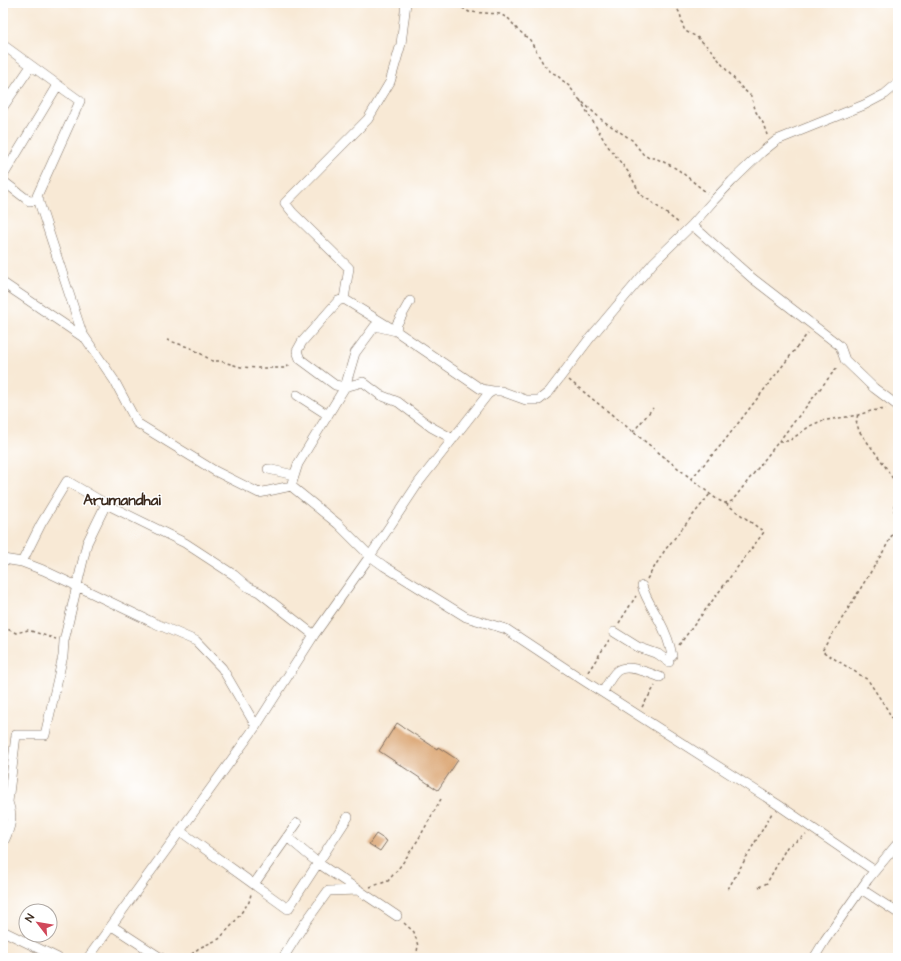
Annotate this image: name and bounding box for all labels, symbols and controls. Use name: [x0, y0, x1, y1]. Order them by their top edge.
district label: Arumandhai: [83, 490, 161, 511]
north arrow: [18, 903, 58, 943]
text: N: [22, 911, 38, 925]

